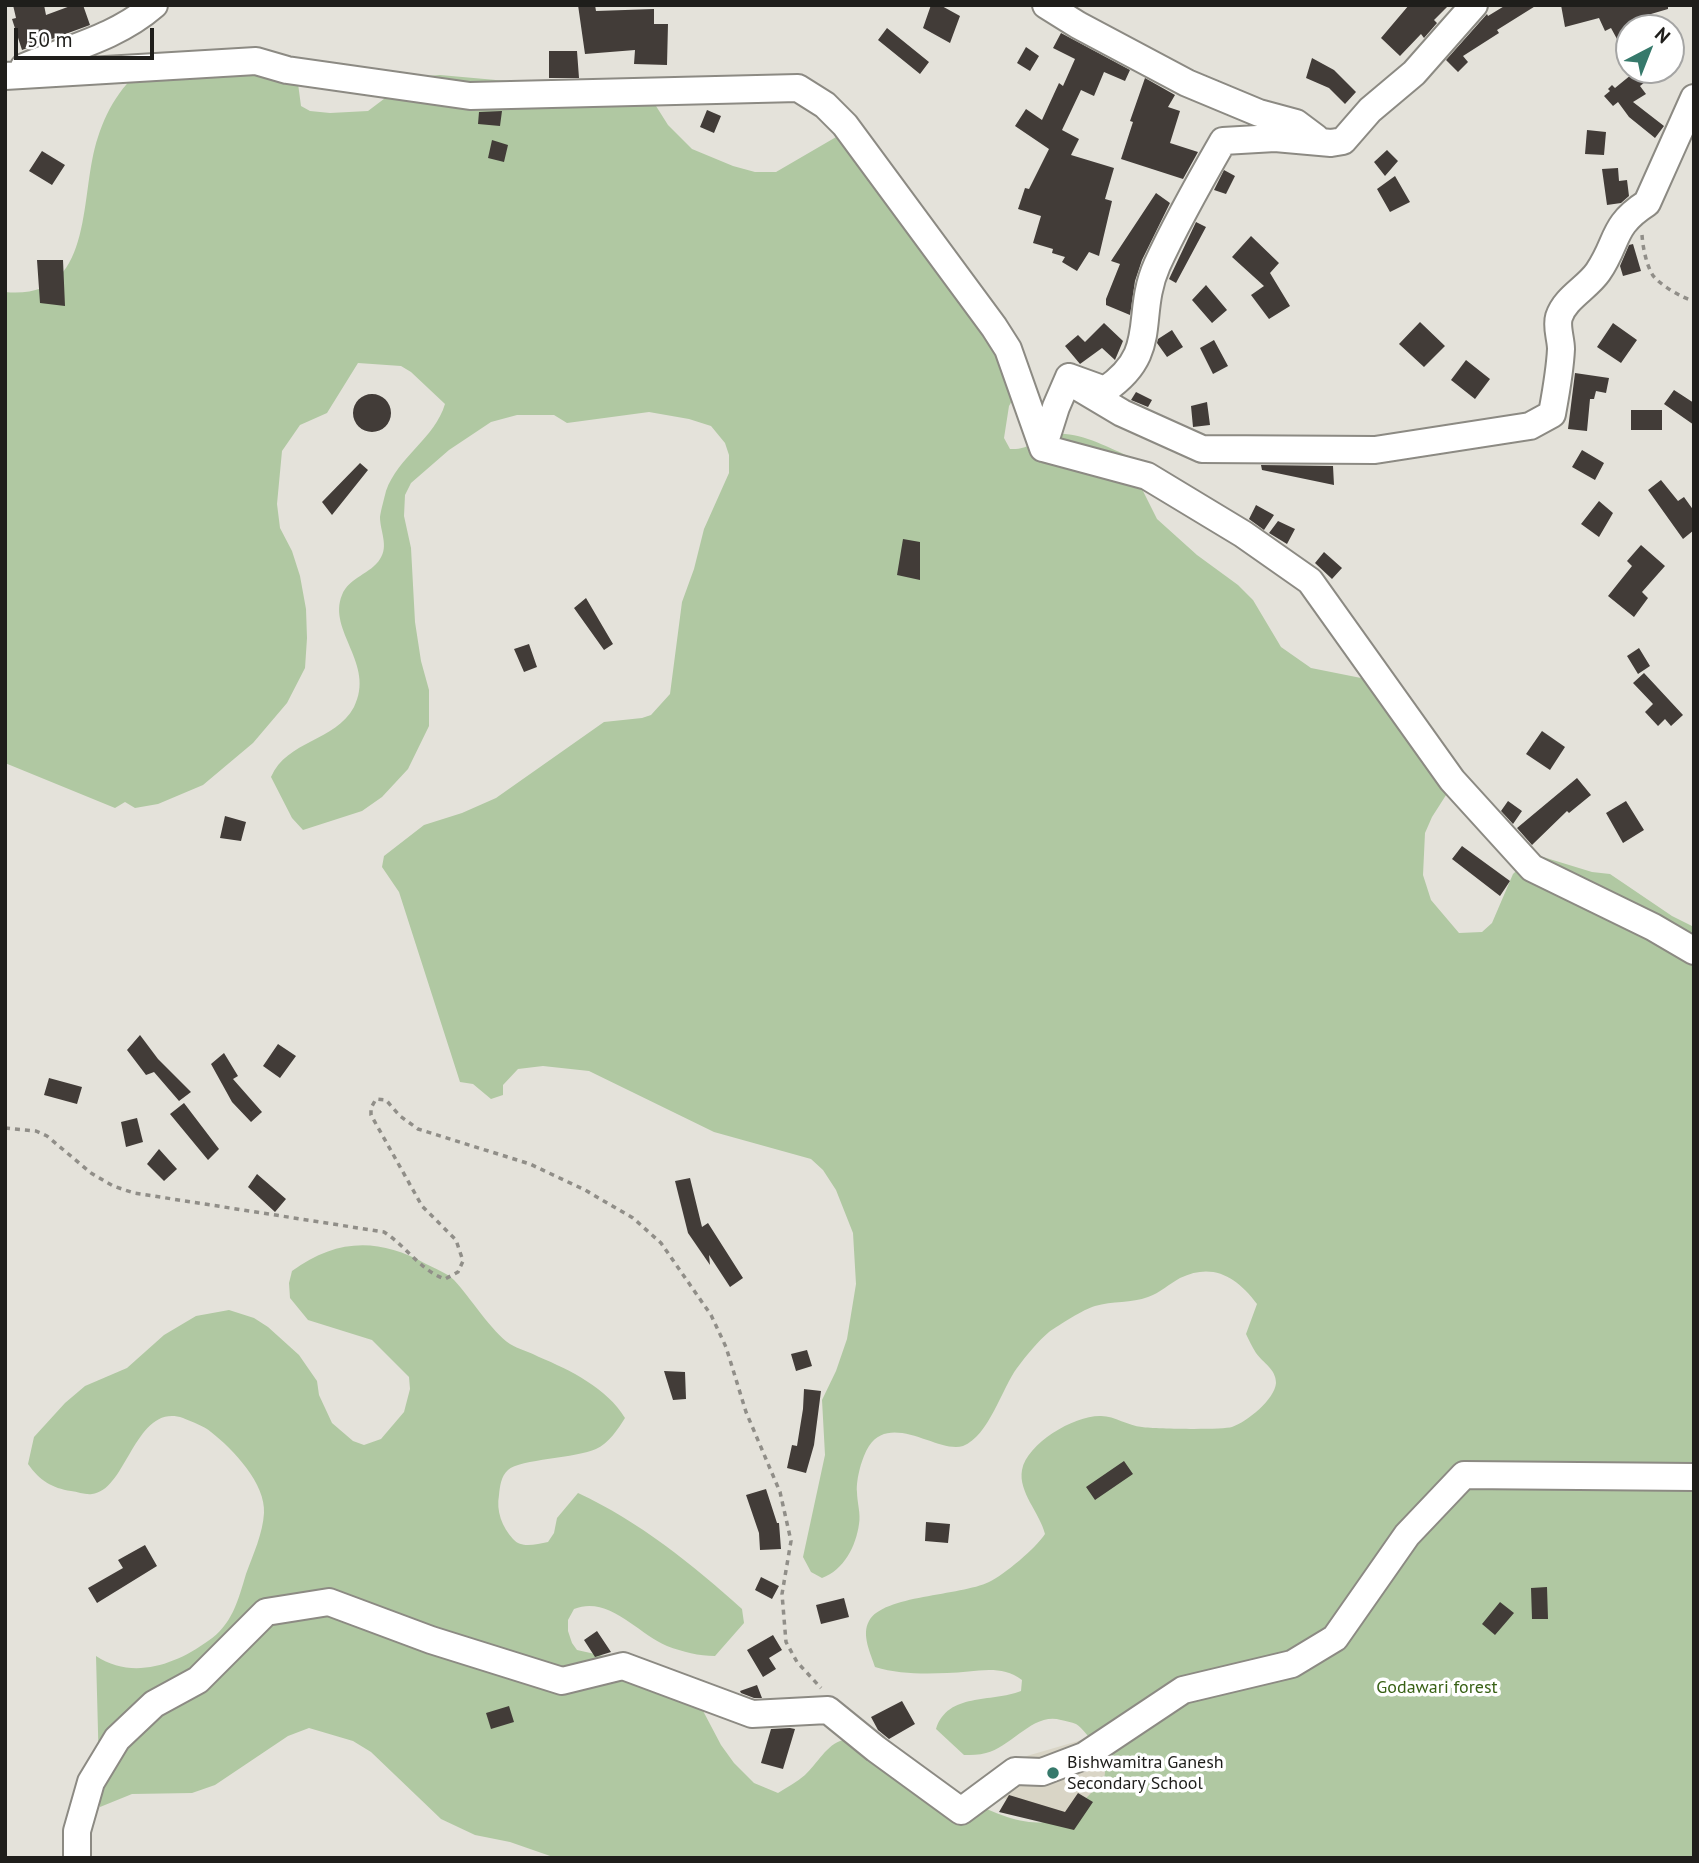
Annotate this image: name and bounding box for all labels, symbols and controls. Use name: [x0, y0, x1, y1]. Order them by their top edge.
scale bar: [18, 14, 158, 58]
north arrow: [1615, 14, 1685, 84]
text: N: [1650, 22, 1675, 48]
text: 50 m: [27, 26, 73, 53]
park label: Godawari forest: [1376, 1677, 1498, 1699]
place label: Bishwamitra Ganesh Secondary School: [1067, 1752, 1224, 1795]
marker: Bishwamitra Ganesh Secondary School: [1045, 1765, 1061, 1781]

